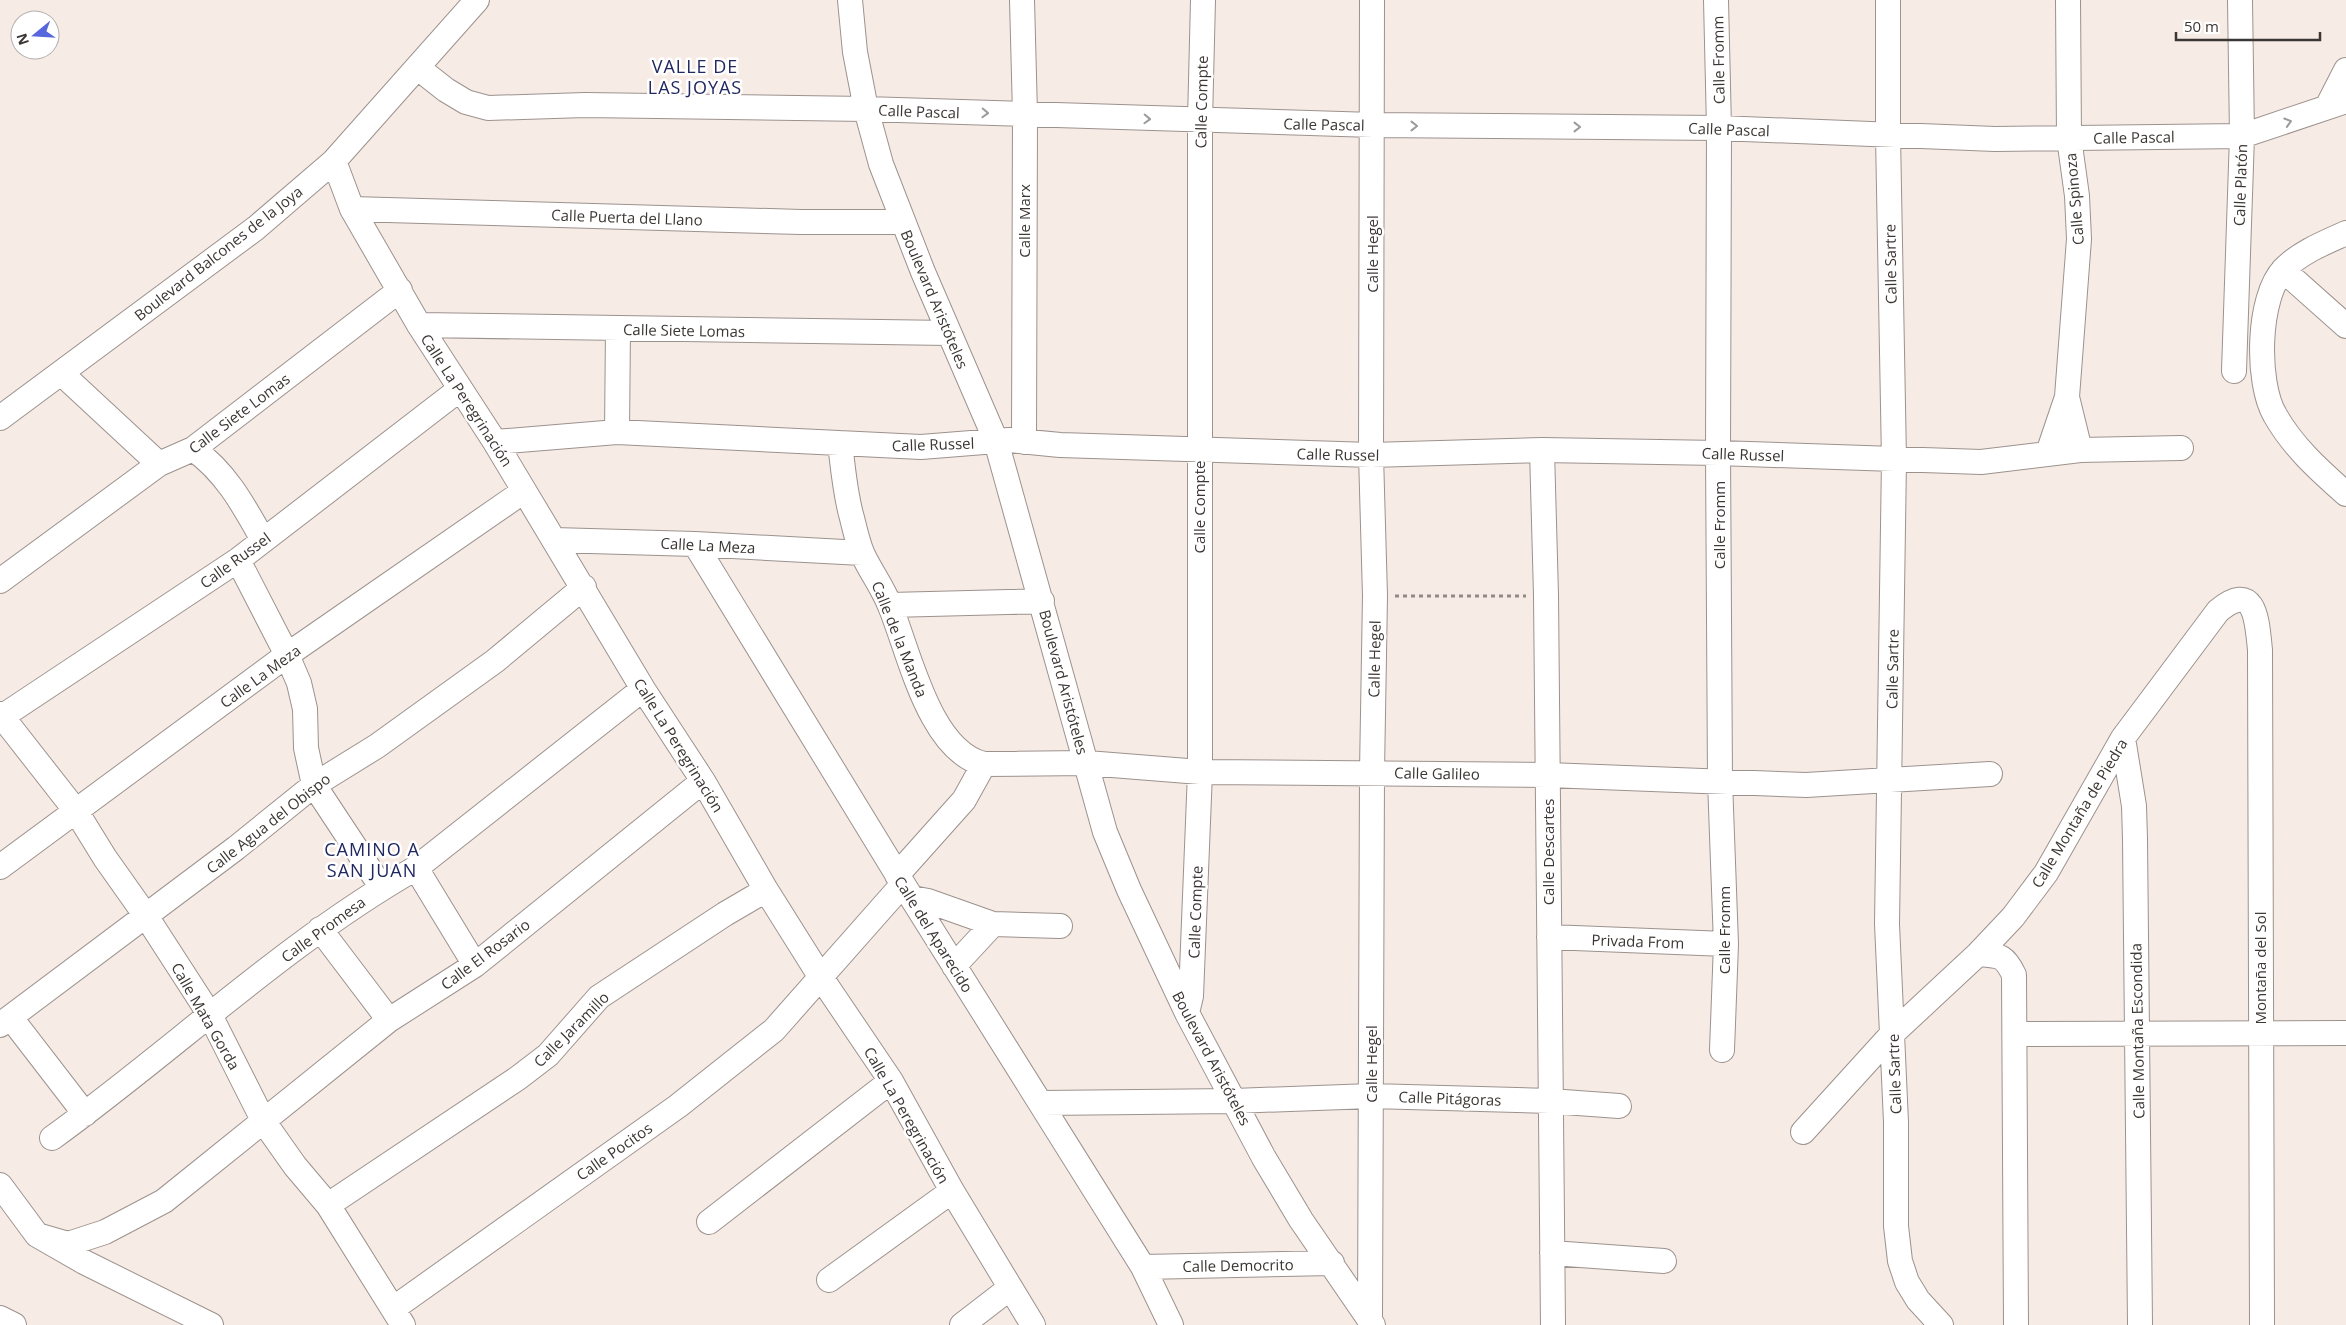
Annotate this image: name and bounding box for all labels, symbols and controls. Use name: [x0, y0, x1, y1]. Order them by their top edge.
north arrow: [10, 10, 60, 60]
scale bar: [2176, 10, 2320, 42]
street label: Calle Fromm: [1707, 16, 1729, 104]
text: 50 m: [2184, 16, 2219, 36]
text: N: [11, 31, 33, 48]
district label: VALLE DE LAS JOYAS: [648, 54, 742, 99]
street label: Calle Compte: [1190, 55, 1212, 149]
street label: Calle Pascal: [878, 100, 960, 122]
one-way arrow: [981, 108, 989, 118]
street label: Calle Pascal: [1283, 113, 1365, 135]
one-way arrow: [1144, 114, 1151, 124]
one-way arrow: [2284, 117, 2292, 127]
street label: Calle Pascal: [1688, 118, 1770, 140]
one-way arrow: [1411, 121, 1419, 131]
one-way arrow: [1574, 122, 1581, 132]
street label: Calle Pascal: [2093, 126, 2175, 148]
street label: Calle Platón: [2229, 143, 2251, 227]
street label: Calle Spinoza: [2060, 152, 2088, 246]
street label: Boulevard Balcones de la Joya: [130, 181, 306, 325]
street label: Calle Marx: [1014, 184, 1034, 258]
street label: Calle Puerta del Llano: [551, 204, 703, 230]
street label: Calle Hegel: [1362, 215, 1382, 293]
street label: Calle Sartre: [1879, 224, 1901, 304]
street label: Boulevard Aristóteles: [897, 226, 973, 372]
street label: Calle Siete Lomas: [623, 319, 745, 341]
street label: Calle La Peregrinación: [417, 330, 517, 470]
street label: Calle Siete Lomas: [184, 368, 294, 458]
street label: Calle Russel: [891, 433, 975, 455]
street label: Calle Russel: [1297, 443, 1379, 465]
street label: Calle Russel: [1701, 443, 1785, 465]
street label: Calle Compte: [1189, 461, 1209, 553]
street label: Calle Fromm: [1709, 481, 1729, 569]
street label: Calle Russel: [196, 528, 274, 592]
street label: Calle La Meza: [660, 533, 756, 557]
street label: Calle de la Manda: [868, 578, 932, 700]
street label: Boulevard Aristóteles: [1035, 607, 1093, 757]
street label: Calle Hegel: [1363, 620, 1385, 698]
street label: Calle Sartre: [1881, 629, 1903, 709]
street label: Calle La Meza: [216, 640, 304, 712]
street label: Calle La Peregrinación: [630, 674, 728, 816]
street label: Calle Montaña de Piedra: [2026, 735, 2132, 891]
street label: Calle Galileo: [1394, 762, 1480, 784]
street label: Calle Agua del Obispo: [202, 768, 334, 878]
street label: Calle Descartes: [1538, 799, 1558, 905]
district label: CAMINO A SAN JUAN: [324, 837, 420, 882]
street label: Calle Compte: [1183, 865, 1207, 959]
street label: Calle del Aparecido: [890, 872, 978, 996]
street label: Calle Fromm: [1714, 886, 1734, 974]
street label: Calle Promesa: [277, 892, 369, 966]
street label: Montaña del Sol: [2250, 911, 2270, 1025]
street label: Calle El Rosario: [436, 914, 534, 994]
street label: Privada From: [1591, 929, 1685, 953]
street label: Calle Montaña Escondida: [2125, 943, 2149, 1119]
street label: Calle Mata Gorda: [167, 959, 245, 1073]
street label: Calle Jaramillo: [529, 987, 613, 1071]
street label: Boulevard Aristóteles: [1168, 987, 1256, 1129]
street label: Calle Hegel: [1361, 1025, 1381, 1103]
street label: Calle Sartre: [1883, 1034, 1905, 1114]
street label: Calle La Peregrinación: [860, 1043, 954, 1187]
street label: Calle Pitágoras: [1398, 1086, 1502, 1110]
street label: Calle Pocitos: [572, 1118, 656, 1184]
street label: Calle Democrito: [1182, 1254, 1294, 1276]

